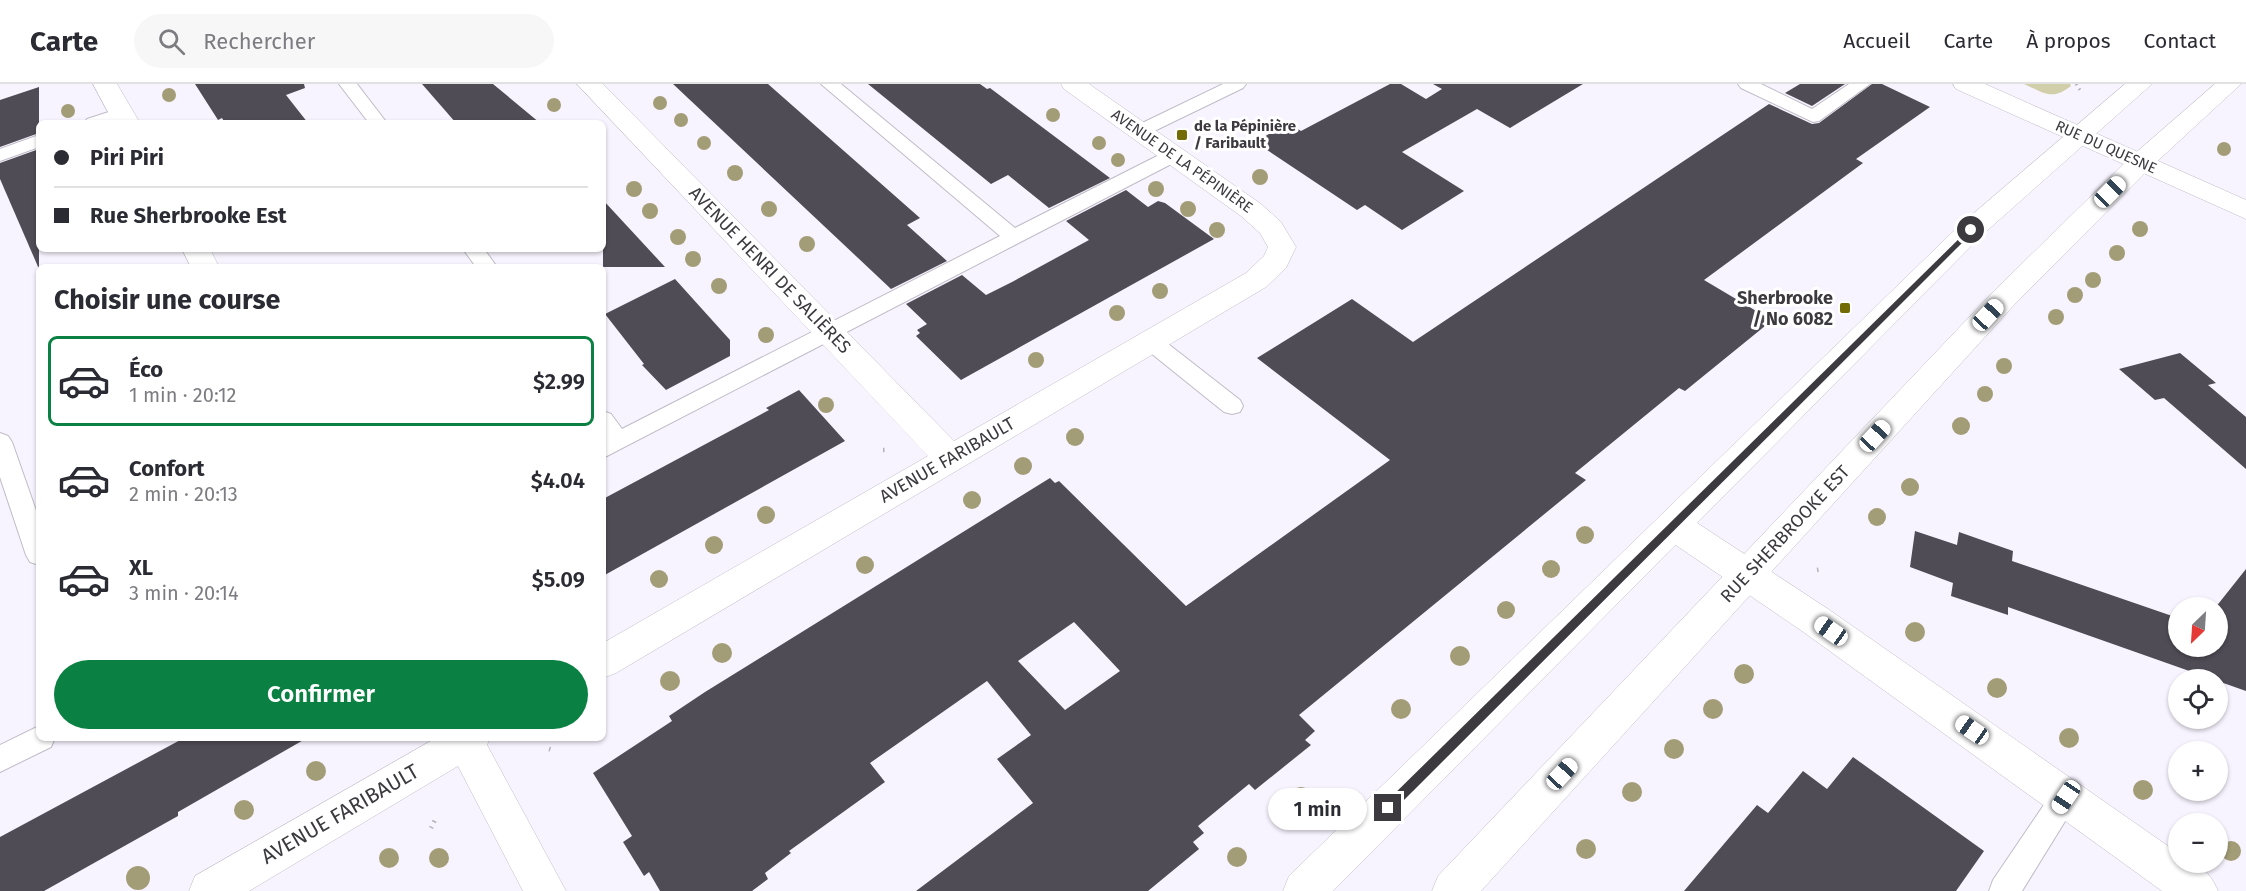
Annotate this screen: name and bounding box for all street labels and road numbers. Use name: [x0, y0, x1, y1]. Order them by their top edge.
street label: AVENUE DE LA PÉPINIÈRE: [1108, 105, 1256, 217]
street label: RUE DU QUESNE: [2053, 117, 2159, 177]
street label: AVENUE HENRI DE SALIÈRES: [684, 181, 856, 358]
street label: AVENUE FARIBAULT: [875, 412, 1019, 508]
street label: RUE SHERBROOKE EST: [1716, 460, 1855, 607]
street label: AVENUE FARIBAULT: [256, 758, 424, 870]

